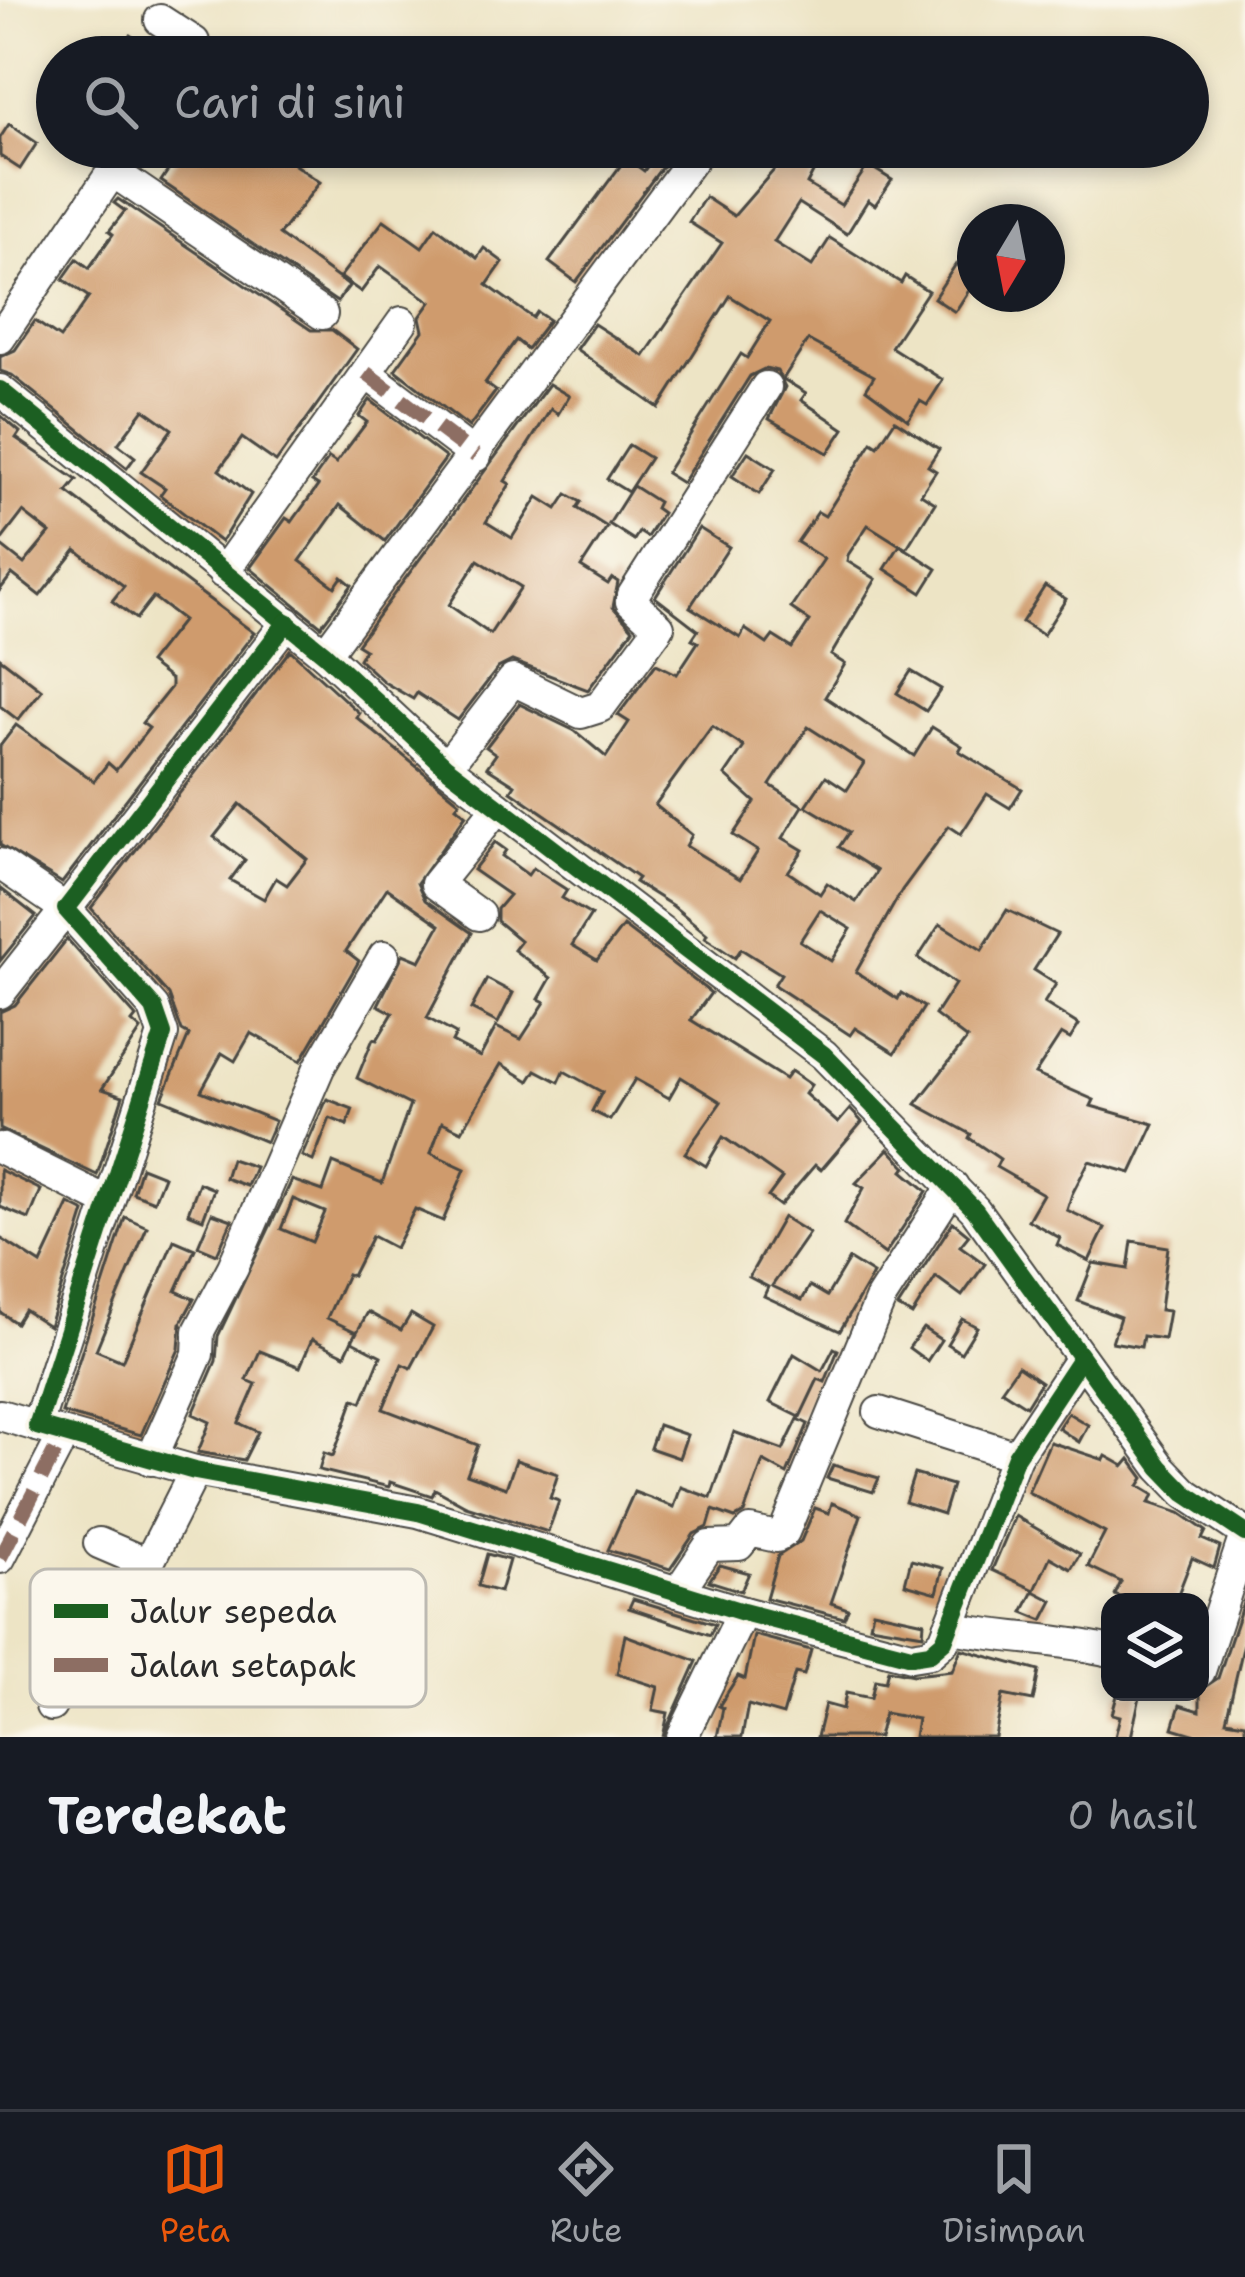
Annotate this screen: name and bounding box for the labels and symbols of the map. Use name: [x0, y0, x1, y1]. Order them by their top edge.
north arrow: [957, 204, 1065, 312]
legend: [30, 1569, 426, 1707]
text: Jalur sepeda: [129, 1589, 337, 1634]
text: Jalan setapak: [129, 1643, 357, 1688]

